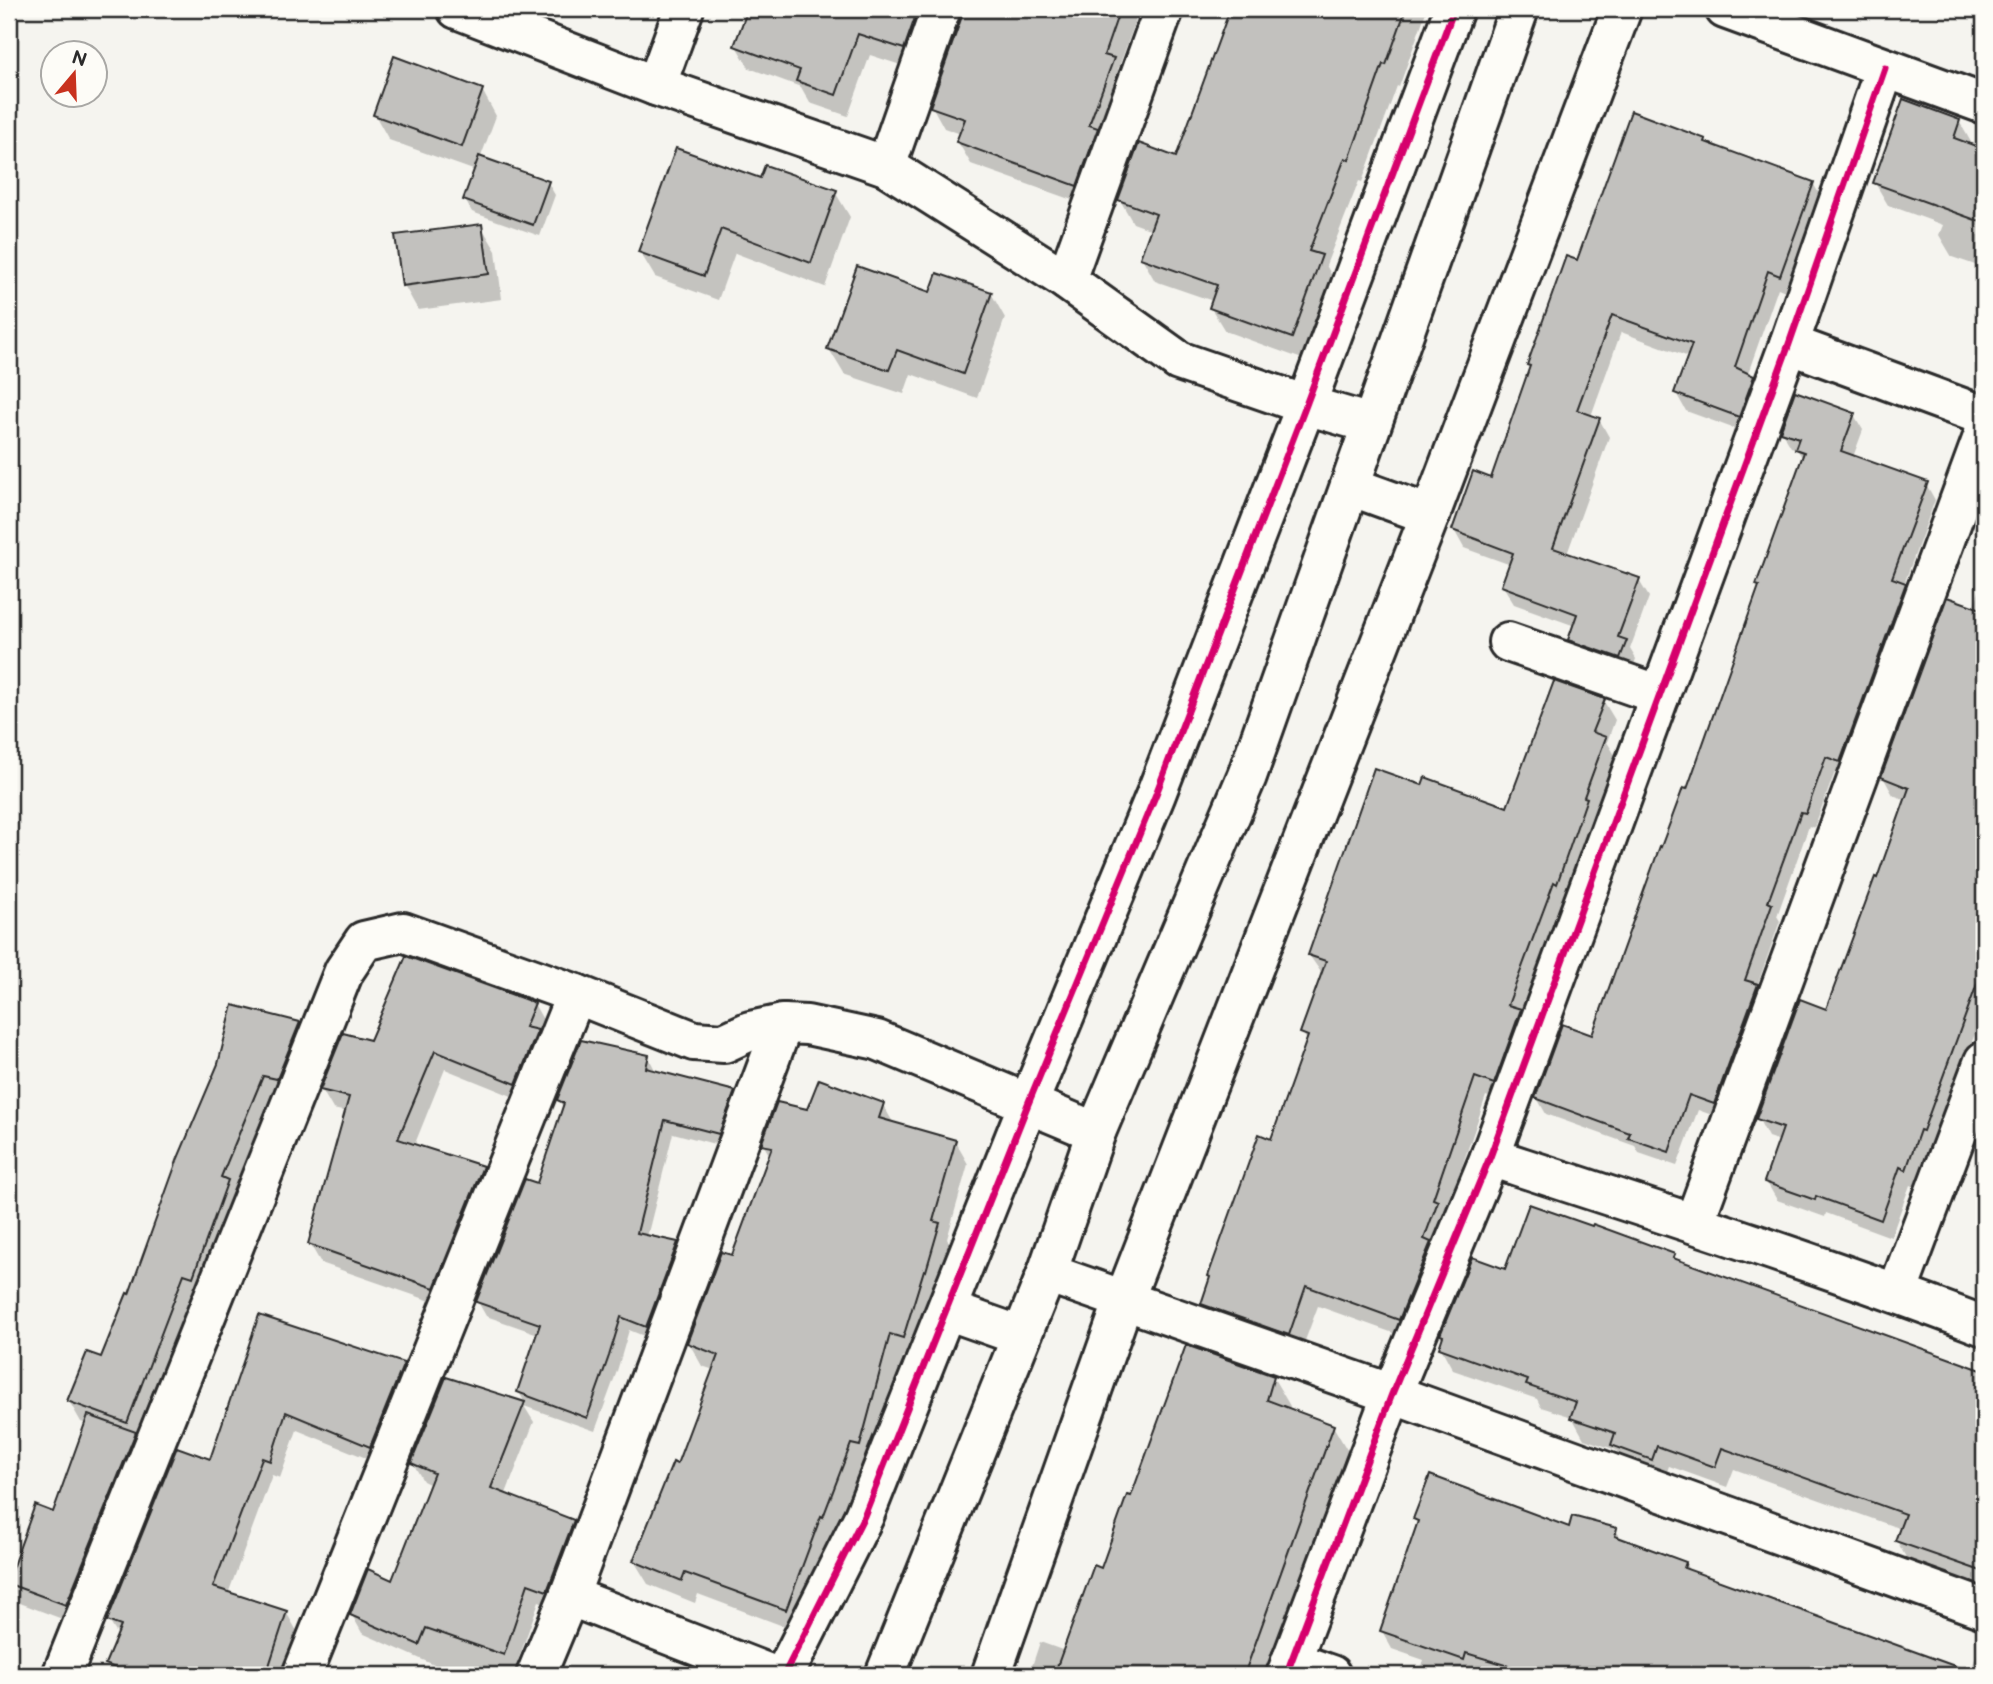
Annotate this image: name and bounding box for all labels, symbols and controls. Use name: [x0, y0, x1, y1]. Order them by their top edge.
north arrow: [38, 38, 108, 108]
text: N: [69, 46, 90, 73]

